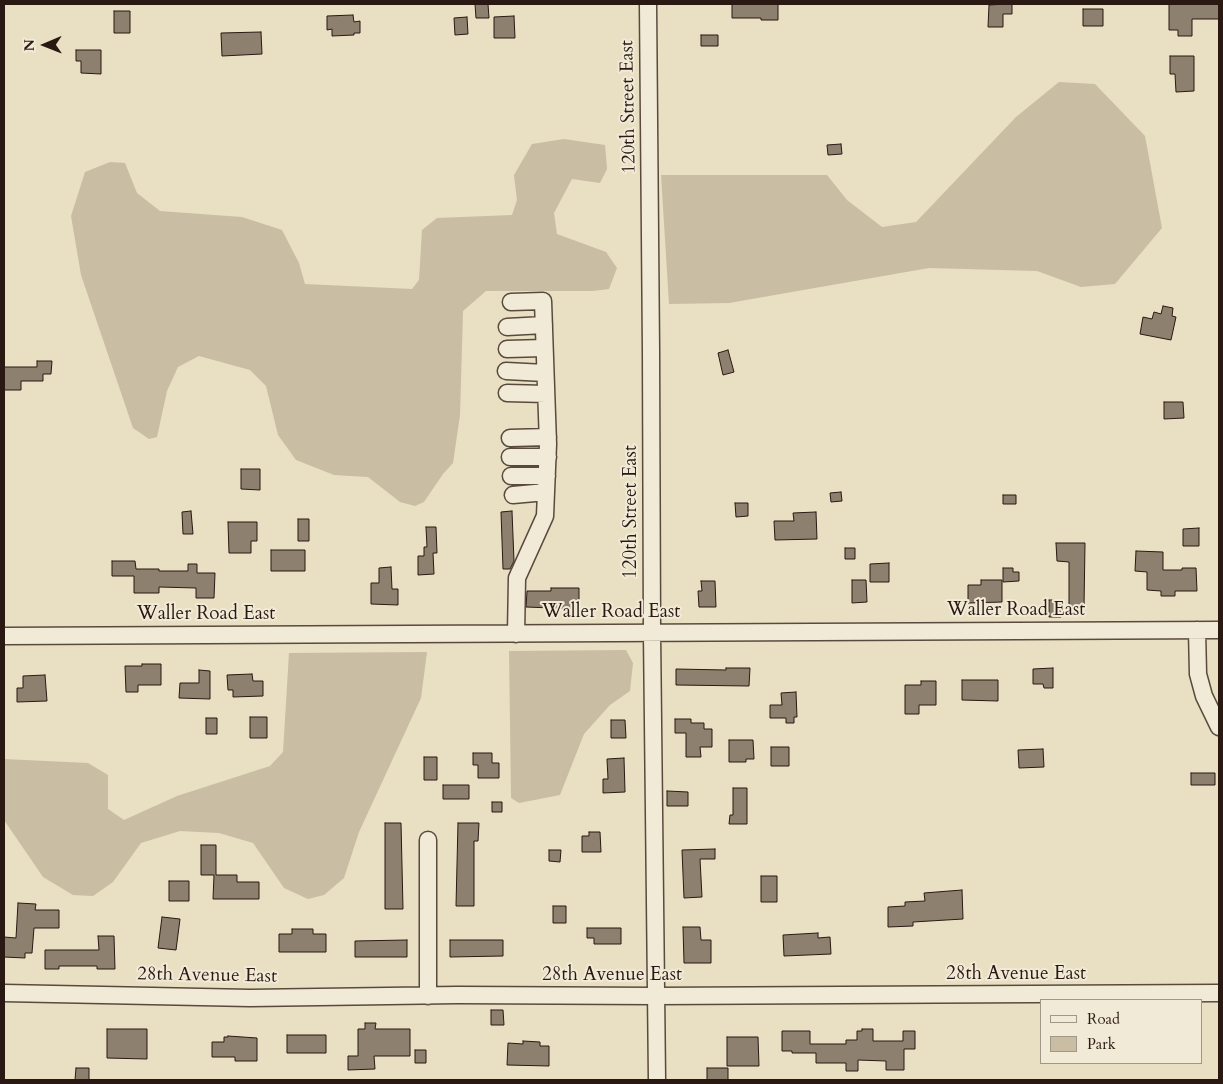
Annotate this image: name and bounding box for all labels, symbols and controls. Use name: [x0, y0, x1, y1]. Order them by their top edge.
north arrow: [20, 20, 70, 70]
text: N: [20, 39, 39, 52]
street label: 120th Street East: [616, 40, 642, 174]
street label: 120th Street East: [621, 445, 643, 579]
street label: Waller Road East: [947, 600, 1085, 622]
street label: Waller Road East: [542, 602, 680, 624]
street label: Waller Road East: [137, 604, 275, 626]
street label: 28th Avenue East: [137, 963, 277, 989]
street label: 28th Avenue East: [946, 964, 1086, 986]
street label: 28th Avenue East: [542, 965, 682, 987]
legend: [1040, 999, 1203, 1064]
text: Road: [1087, 1009, 1120, 1029]
text: Park: [1087, 1034, 1116, 1054]

